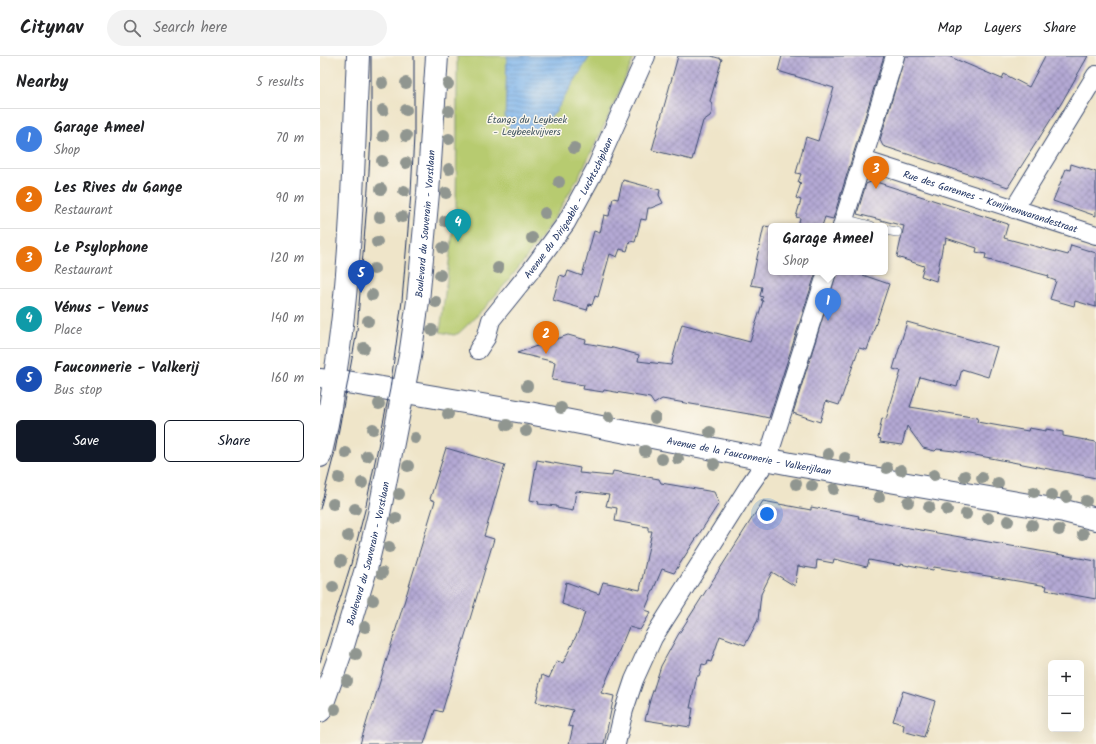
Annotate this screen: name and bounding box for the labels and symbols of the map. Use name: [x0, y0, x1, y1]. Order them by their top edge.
park label: Étangs du Leybeek - Leybeekvijvers: [487, 112, 567, 140]
street label: Avenue du Dirigeable - Luchtschiplaan: [520, 135, 618, 283]
street label: Boulevard du Souverain - Vorstlaan: [411, 149, 440, 298]
pin: 3: [863, 156, 889, 189]
street label: Rue des Garennes - Konijnenwarandestraat: [901, 166, 1080, 238]
pin: 4: [445, 209, 471, 242]
pin: 5: [348, 260, 374, 293]
pin: 1: [815, 288, 841, 321]
pin: 2: [533, 321, 559, 354]
street label: Avenue de la Fauconnerie - Valkerijlaan: [665, 433, 832, 480]
street label: Boulevard du Souverain - Vorstlaan: [343, 480, 394, 627]
your location: [757, 504, 777, 524]

